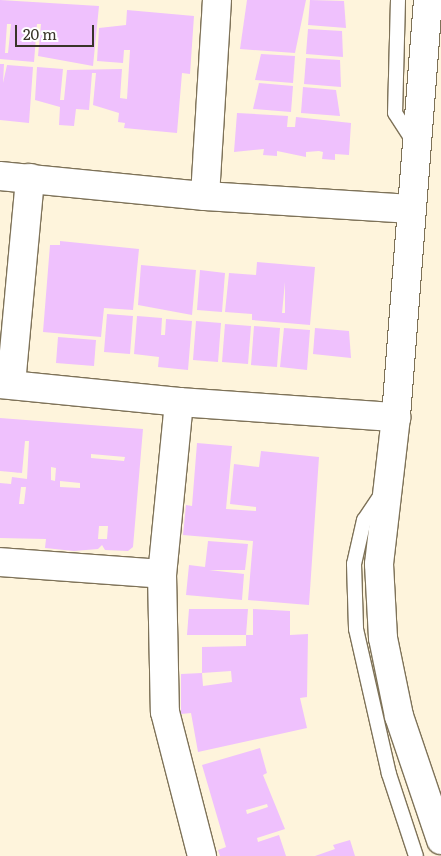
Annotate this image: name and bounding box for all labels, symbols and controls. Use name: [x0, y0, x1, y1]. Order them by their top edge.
scale bar: [18, 15, 96, 47]
text: 20 m: [23, 22, 57, 45]

